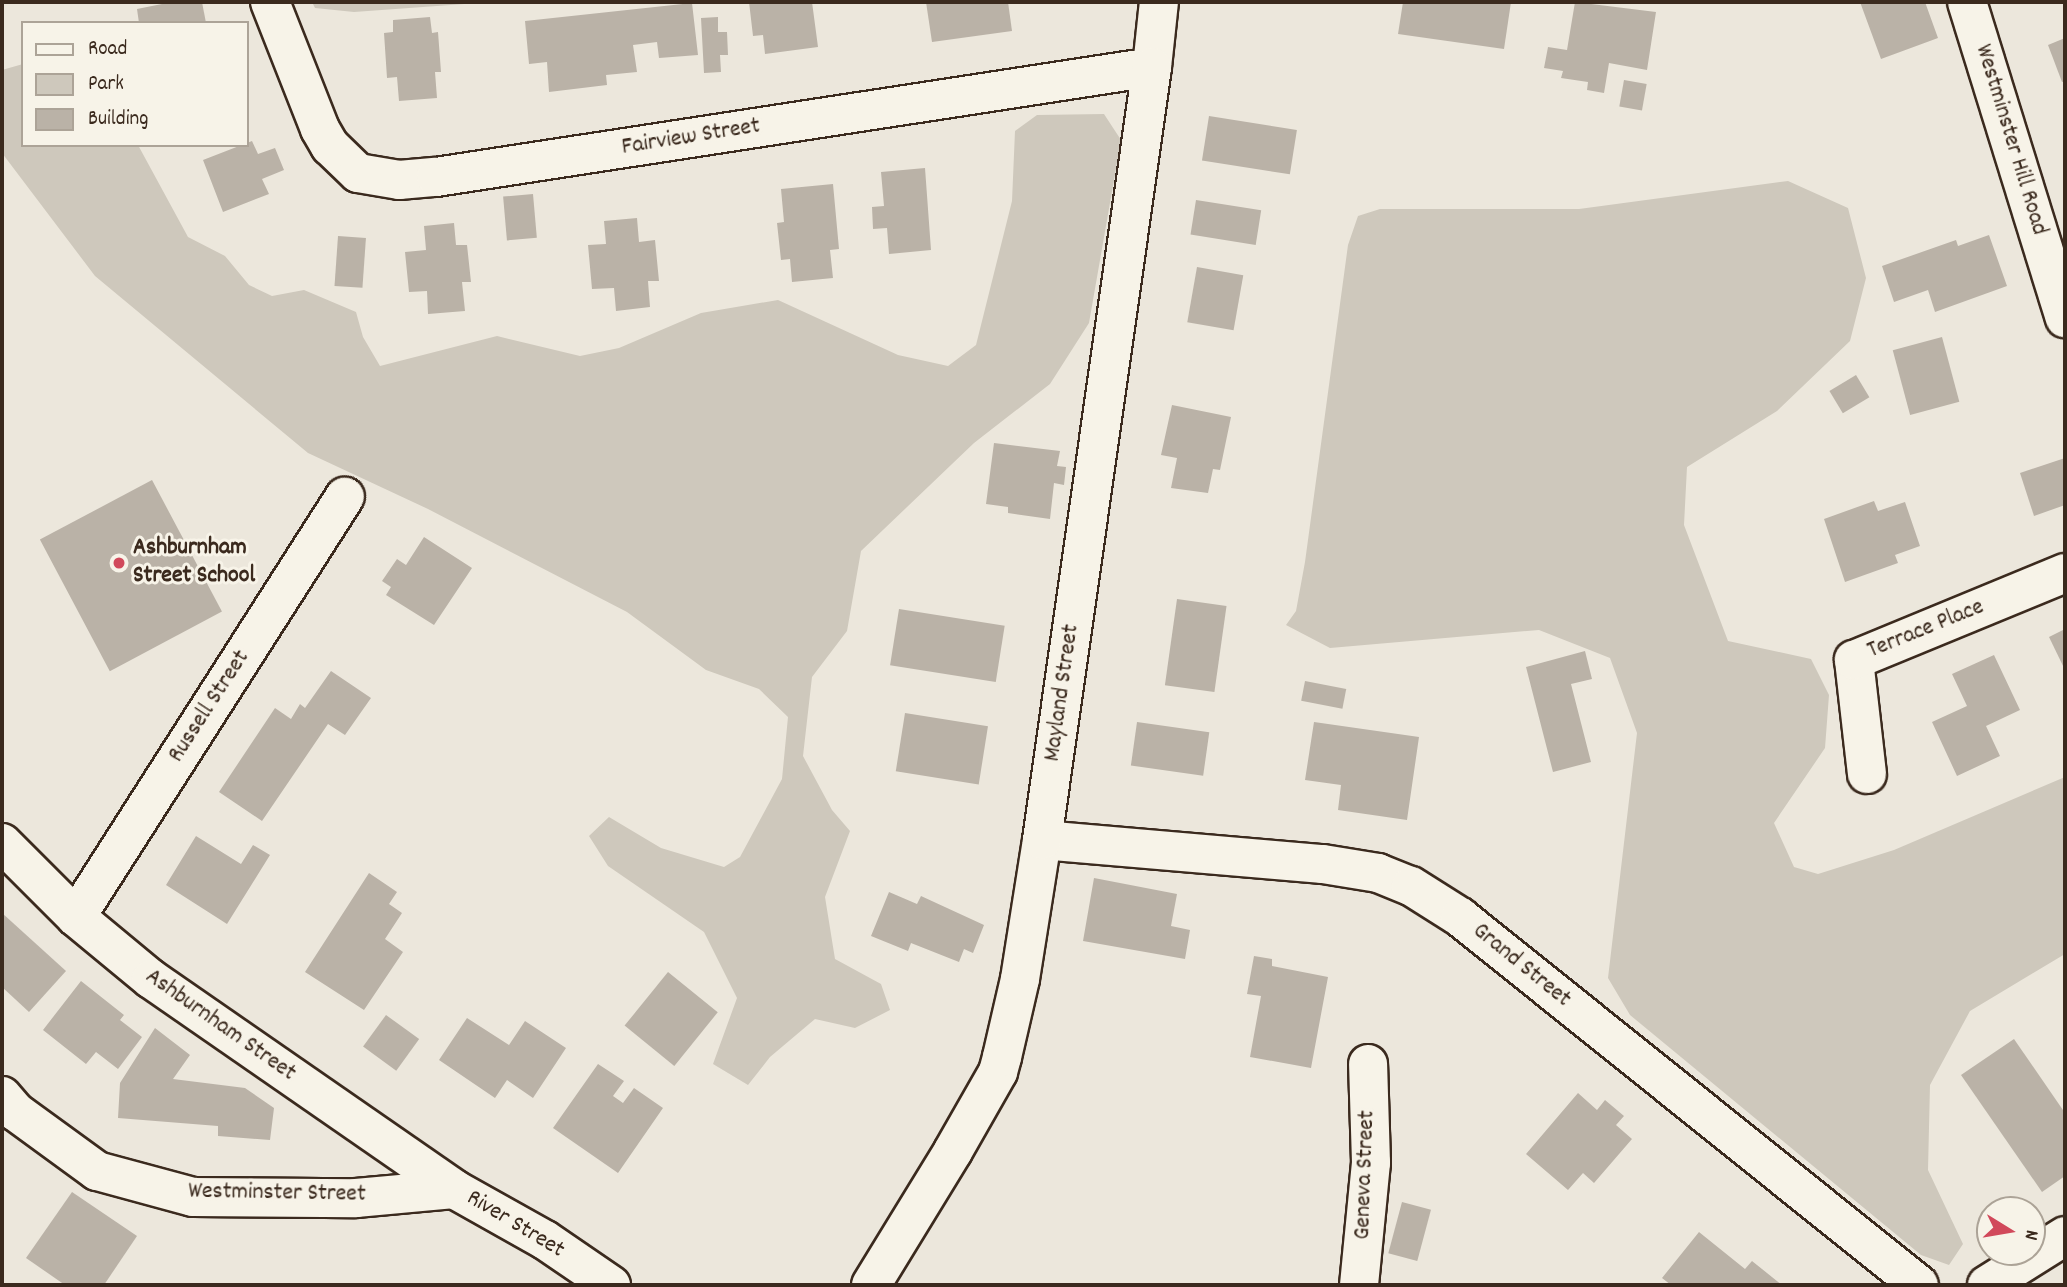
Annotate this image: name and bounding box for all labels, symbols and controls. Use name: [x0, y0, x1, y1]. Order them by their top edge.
legend: [21, 21, 248, 147]
text: Road: [88, 35, 127, 65]
street label: Westminster Hill Road: [1967, 41, 2053, 239]
text: Park: [88, 70, 124, 100]
text: Building: [88, 105, 148, 135]
street label: Fairview Street: [620, 113, 762, 163]
place label: Ashburnham Street School: [133, 535, 255, 591]
marker: Ashburnham Street School: [111, 555, 127, 571]
street label: Terrace Place: [1864, 594, 1988, 666]
street label: Mayland Street: [1039, 623, 1087, 763]
street label: Russell Street: [163, 645, 257, 769]
street label: Grand Street: [1466, 918, 1576, 1014]
street label: Ashburnham Street: [139, 963, 301, 1089]
street label: Geneva Street: [1349, 1110, 1383, 1240]
street label: Westminster Street: [188, 1178, 366, 1210]
street label: River Street: [461, 1184, 569, 1266]
north arrow: [1976, 1196, 2046, 1266]
text: N: [2016, 1228, 2044, 1242]

